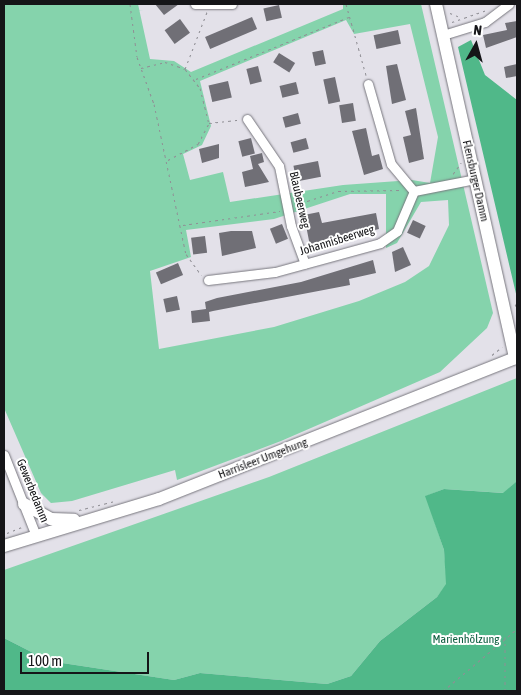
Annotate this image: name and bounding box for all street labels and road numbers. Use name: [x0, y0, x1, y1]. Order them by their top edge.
street label: Flensburger Damm: [459, 139, 491, 223]
street label: Blaubeerweg: [285, 170, 313, 230]
street label: Johannisbeerweg: [298, 223, 376, 259]
street label: Harrisleer Umgehung: [216, 435, 310, 483]
street label: Gewerbedamm: [13, 457, 51, 525]

